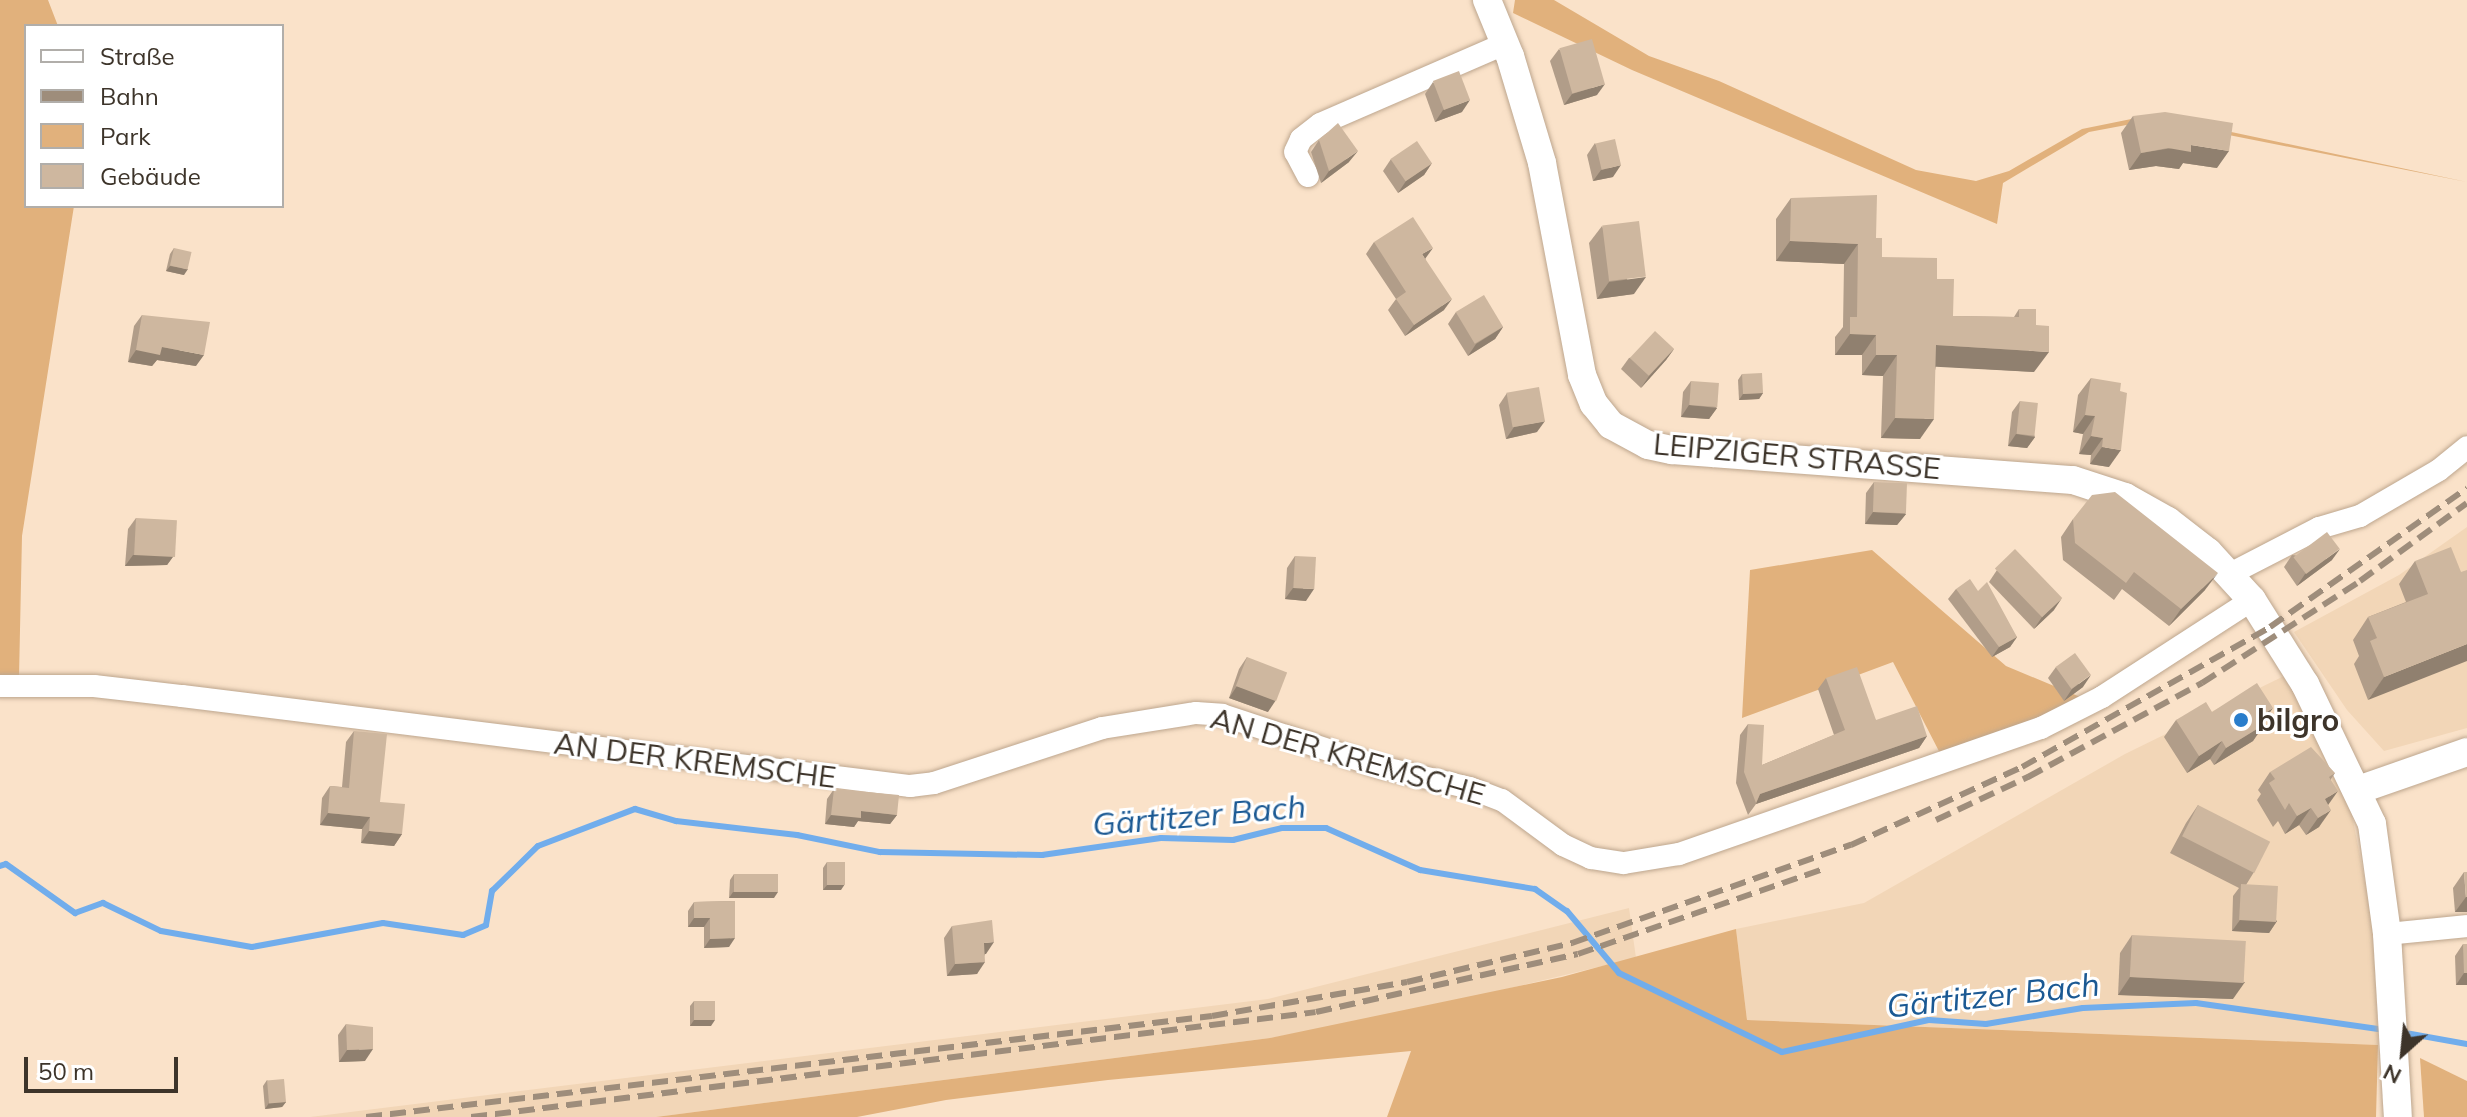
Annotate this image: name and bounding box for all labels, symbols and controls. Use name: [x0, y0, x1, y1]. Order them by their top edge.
legend: [24, 24, 284, 208]
text: Straße: [100, 41, 175, 71]
text: Bahn: [100, 81, 159, 111]
text: Park: [100, 121, 151, 151]
text: Gebäude: [100, 161, 201, 191]
street label: LEIPZIGER STRASSE: [1652, 426, 1942, 486]
street label: AN DER KREMSCHE: [1207, 700, 1489, 812]
place label: bilgro: [2257, 702, 2339, 738]
marker: bilgro: [2232, 711, 2250, 729]
street label: AN DER KREMSCHE: [552, 725, 838, 795]
water label: Gärtitzer Bach: [1091, 787, 1307, 843]
water label: Gärtitzer Bach: [1884, 965, 2102, 1025]
north arrow: [2363, 1013, 2443, 1093]
scale bar: [28, 1041, 182, 1091]
text: 50 m: [38, 1056, 94, 1086]
text: N: [2378, 1058, 2406, 1091]

